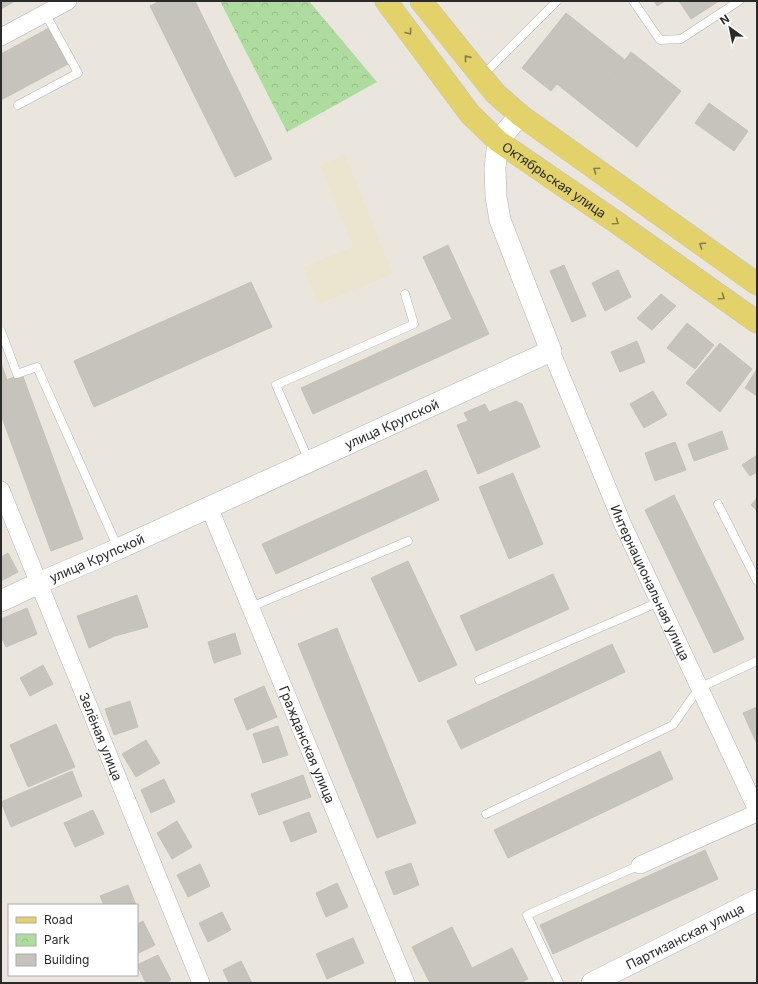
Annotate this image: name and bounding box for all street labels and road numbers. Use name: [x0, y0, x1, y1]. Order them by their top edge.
street label: Октябрьская улица: [499, 138, 609, 221]
street label: улица Крупской: [342, 395, 441, 452]
street label: Интернациональная улица: [608, 502, 693, 663]
street label: улица Крупской: [47, 530, 147, 586]
street label: Гражданская улица: [276, 683, 339, 806]
street label: Зелёная улица: [76, 690, 126, 783]
street label: Партизанская улица: [623, 900, 747, 973]

